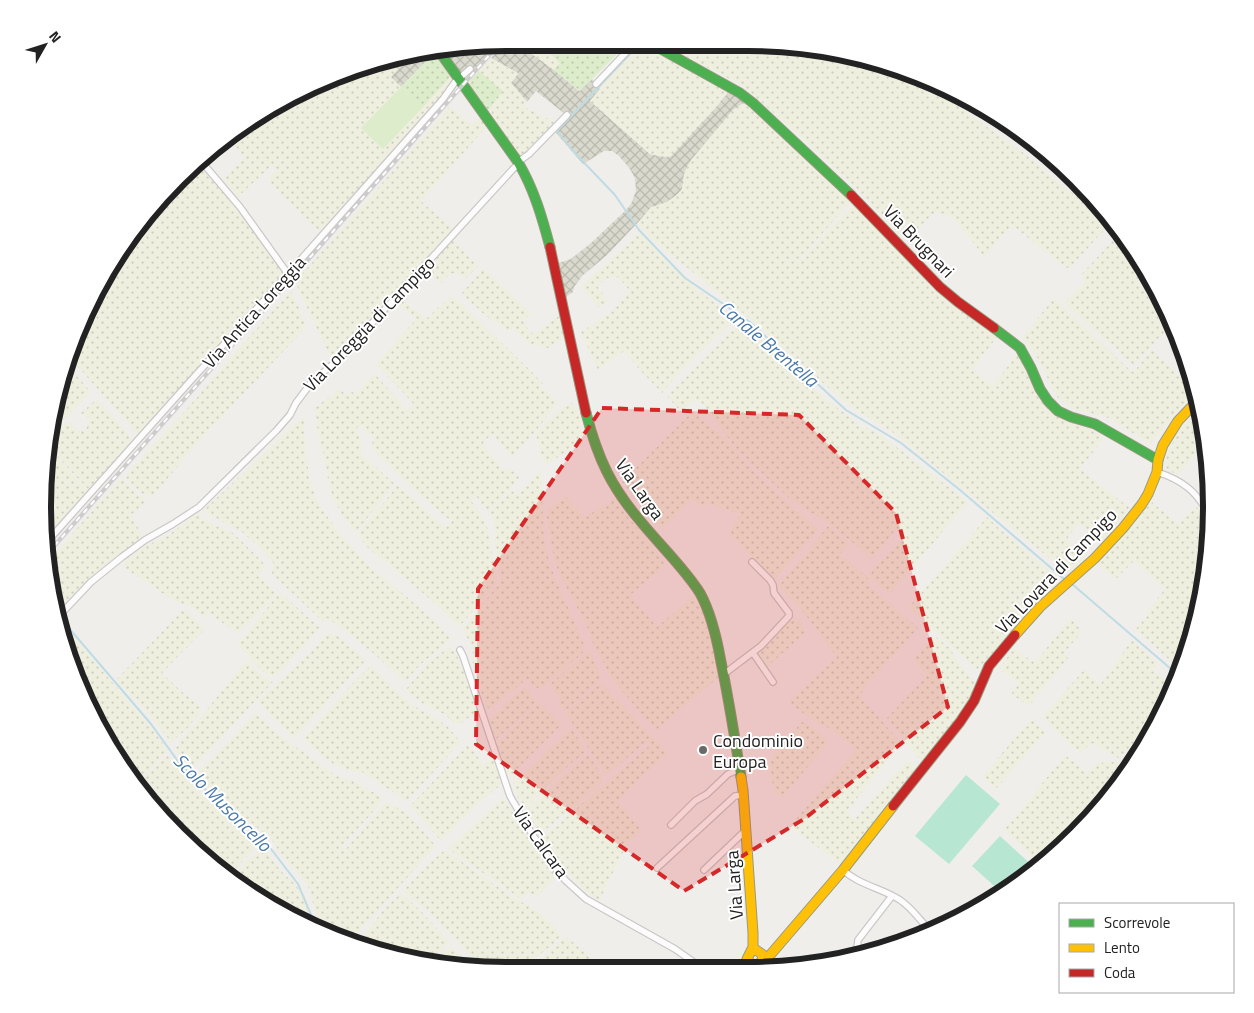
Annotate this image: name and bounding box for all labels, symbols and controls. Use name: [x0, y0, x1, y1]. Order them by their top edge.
north arrow: [20, 20, 70, 70]
text: N: [44, 26, 67, 47]
street label: Via Brugnari: [877, 198, 961, 284]
street label: Via Antica Loreggia: [196, 250, 312, 374]
street label: Via Loreggia di Campigo: [297, 250, 441, 398]
water label: Canale Brentella: [713, 293, 826, 394]
street label: Via Larga: [609, 453, 671, 525]
street label: Via Lovara di Campigo: [989, 502, 1123, 640]
place label: Condominio Europa: [713, 727, 803, 775]
marker: Condominio Europa: [697, 744, 709, 756]
water label: Scolo Musoncello: [167, 746, 279, 858]
street label: Via Calcara: [506, 800, 576, 884]
street label: Via Larga: [718, 849, 750, 921]
legend: [1059, 903, 1234, 993]
text: Scorrevole: [1104, 911, 1170, 934]
text: Lento: [1104, 936, 1140, 959]
text: Coda: [1104, 961, 1136, 984]

